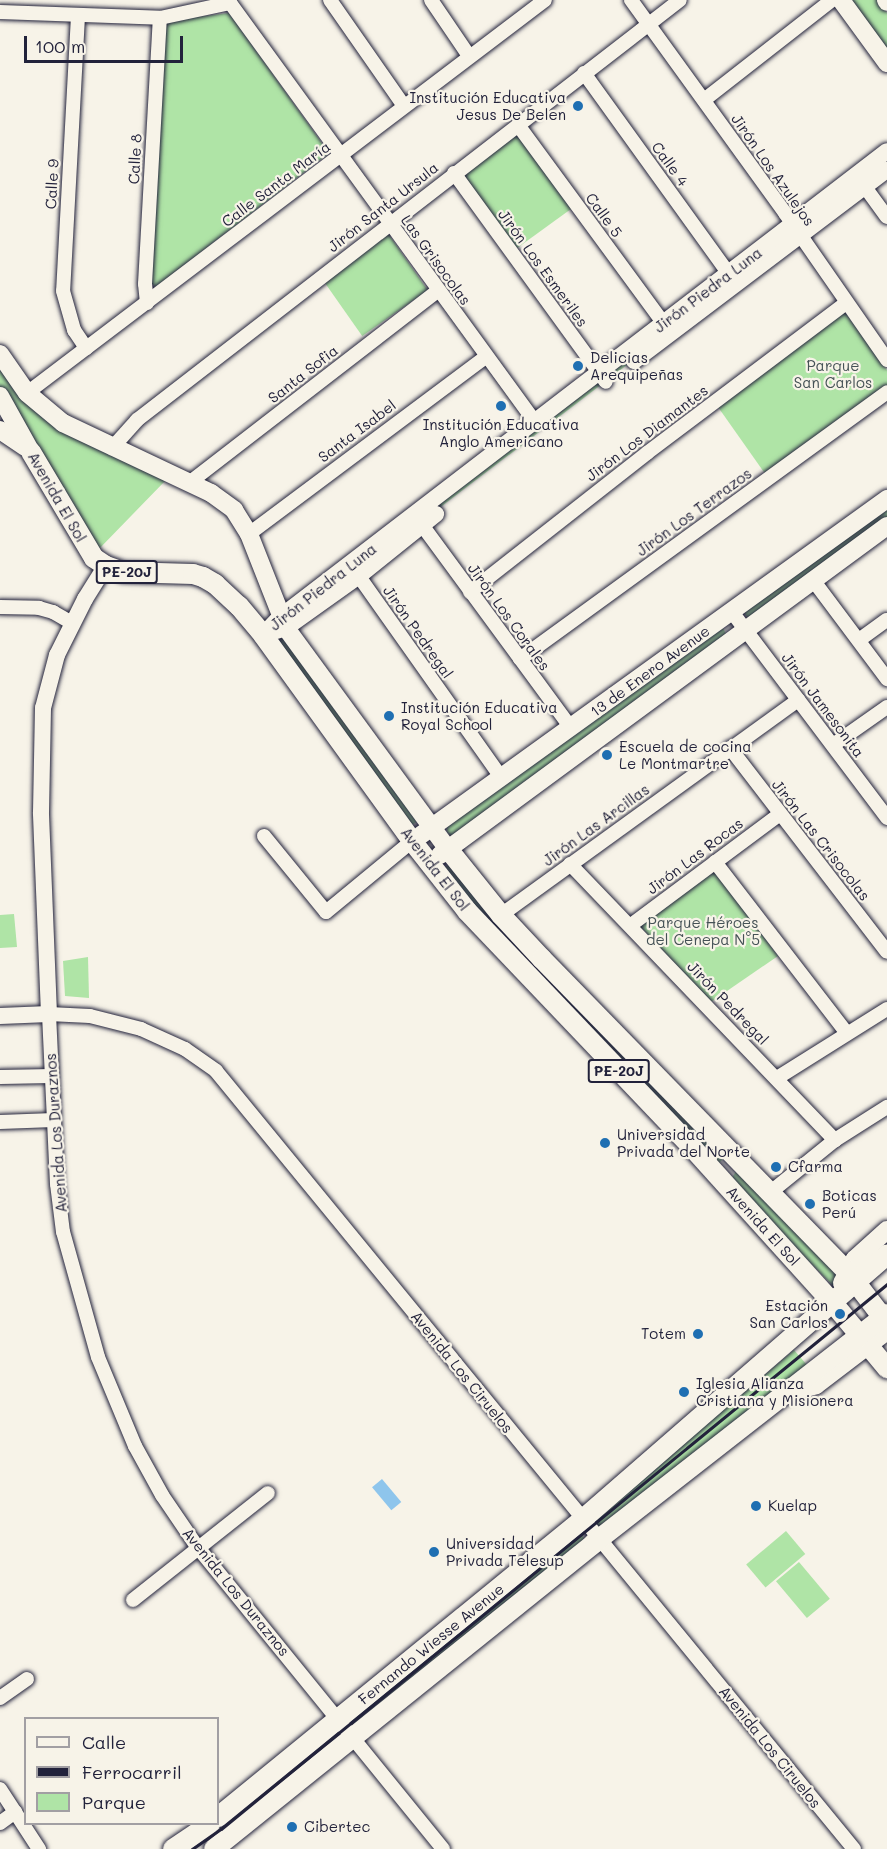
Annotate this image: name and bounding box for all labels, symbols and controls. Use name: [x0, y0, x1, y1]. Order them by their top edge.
scale bar: [27, 24, 186, 62]
text: 100 m: [35, 34, 85, 58]
place label: Institución Educativa Jesus De Belen: [409, 88, 566, 123]
marker: Institución Educativa Jesus De Belen: [571, 99, 585, 113]
street label: Jirón Los Azulejos: [728, 111, 818, 229]
street label: Calle 8: [125, 133, 145, 185]
street label: Calle Santa María: [218, 137, 334, 231]
street label: Calle 4: [648, 138, 692, 190]
street label: Calle 9: [42, 158, 62, 210]
street label: Jirón Santa Ursula: [324, 158, 442, 256]
street label: Calle 5: [582, 189, 626, 241]
street label: Jirón Los Esmeriles: [494, 206, 592, 330]
street label: Las Grisocolas: [397, 211, 475, 309]
street label: Jirón Piedra Luna: [651, 244, 765, 336]
street label: Santa Sofia: [264, 341, 342, 407]
place label: Delicias Arequipeñas: [590, 348, 683, 383]
park label: Parque San Carlos: [794, 356, 872, 391]
marker: Delicias Arequipeñas: [571, 359, 585, 373]
street label: Jirón Los Diamantes: [582, 381, 712, 485]
street label: Santa Isabel: [315, 396, 399, 466]
marker: Institución Educativa Anglo Americano: [494, 399, 508, 413]
place label: Institución Educativa Anglo Americano: [423, 415, 579, 450]
street label: Avenida El Sol: [24, 449, 90, 545]
street label: Jirón Los Terrazos: [633, 464, 755, 560]
street label: Jirón Piedra Luna: [266, 540, 380, 634]
street label: Jirón Los Corales: [464, 560, 554, 674]
road number: PE-20J: [96, 561, 158, 583]
street label: Jirón Pedregal: [379, 582, 457, 682]
street label: 13 de Enero Avenue: [587, 622, 713, 720]
street label: Jirón Jamesonita: [778, 649, 868, 761]
place label: Institución Educativa Royal School: [401, 698, 558, 733]
marker: Institución Educativa Royal School: [382, 709, 396, 723]
place label: Escuela de cocina Le Montmartre: [619, 737, 751, 772]
marker: Escuela de cocina Le Montmartre: [600, 748, 614, 762]
street label: Jirón Las Crisocolas: [768, 776, 874, 904]
street label: Jirón Las Arcillas: [539, 780, 653, 870]
street label: Jirón Las Rocas: [643, 814, 747, 898]
street label: Avenida El Sol: [397, 824, 473, 914]
park label: Parque Héroes del Cenepa N°5: [646, 913, 760, 948]
street label: Jirón Pedregal: [684, 958, 772, 1048]
street label: Avenida Los Duraznos: [41, 1053, 71, 1213]
road number: PE-20J: [588, 1060, 650, 1082]
place label: Universidad Privada del Norte: [617, 1125, 750, 1160]
marker: Universidad Privada del Norte: [598, 1136, 612, 1150]
place label: Cfarma: [788, 1158, 843, 1176]
marker: Cfarma: [769, 1160, 783, 1174]
street label: Avenida El Sol: [723, 1182, 803, 1270]
place label: Boticas Perú: [822, 1186, 877, 1221]
marker: Boticas Perú: [803, 1197, 817, 1211]
place label: Estación San Carlos: [750, 1296, 828, 1331]
street label: Avenida Los Ciruelos: [407, 1307, 517, 1437]
marker: Estación San Carlos: [833, 1307, 847, 1321]
place label: Totem: [641, 1325, 686, 1343]
marker: Totem: [691, 1327, 705, 1341]
place label: Iglesia Alianza Cristiana y Misionera: [696, 1374, 854, 1409]
marker: Iglesia Alianza Cristiana y Misionera: [677, 1385, 691, 1399]
place label: Kuelap: [768, 1497, 817, 1515]
marker: Kuelap: [749, 1499, 763, 1513]
street label: Avenida Los Duraznos: [179, 1524, 293, 1660]
place label: Universidad Privada Telesup: [446, 1534, 564, 1569]
marker: Universidad Privada Telesup: [427, 1545, 441, 1559]
street label: Fernando Wiesse Avenue: [355, 1580, 507, 1708]
street label: Avenida Los Ciruelos: [715, 1682, 825, 1812]
legend: [24, 1717, 219, 1825]
text: Calle: [82, 1730, 126, 1754]
text: Ferrocarril: [82, 1760, 182, 1784]
text: Parque: [82, 1790, 146, 1814]
place label: Cibertec: [304, 1818, 370, 1836]
marker: Cibertec: [285, 1820, 299, 1834]

